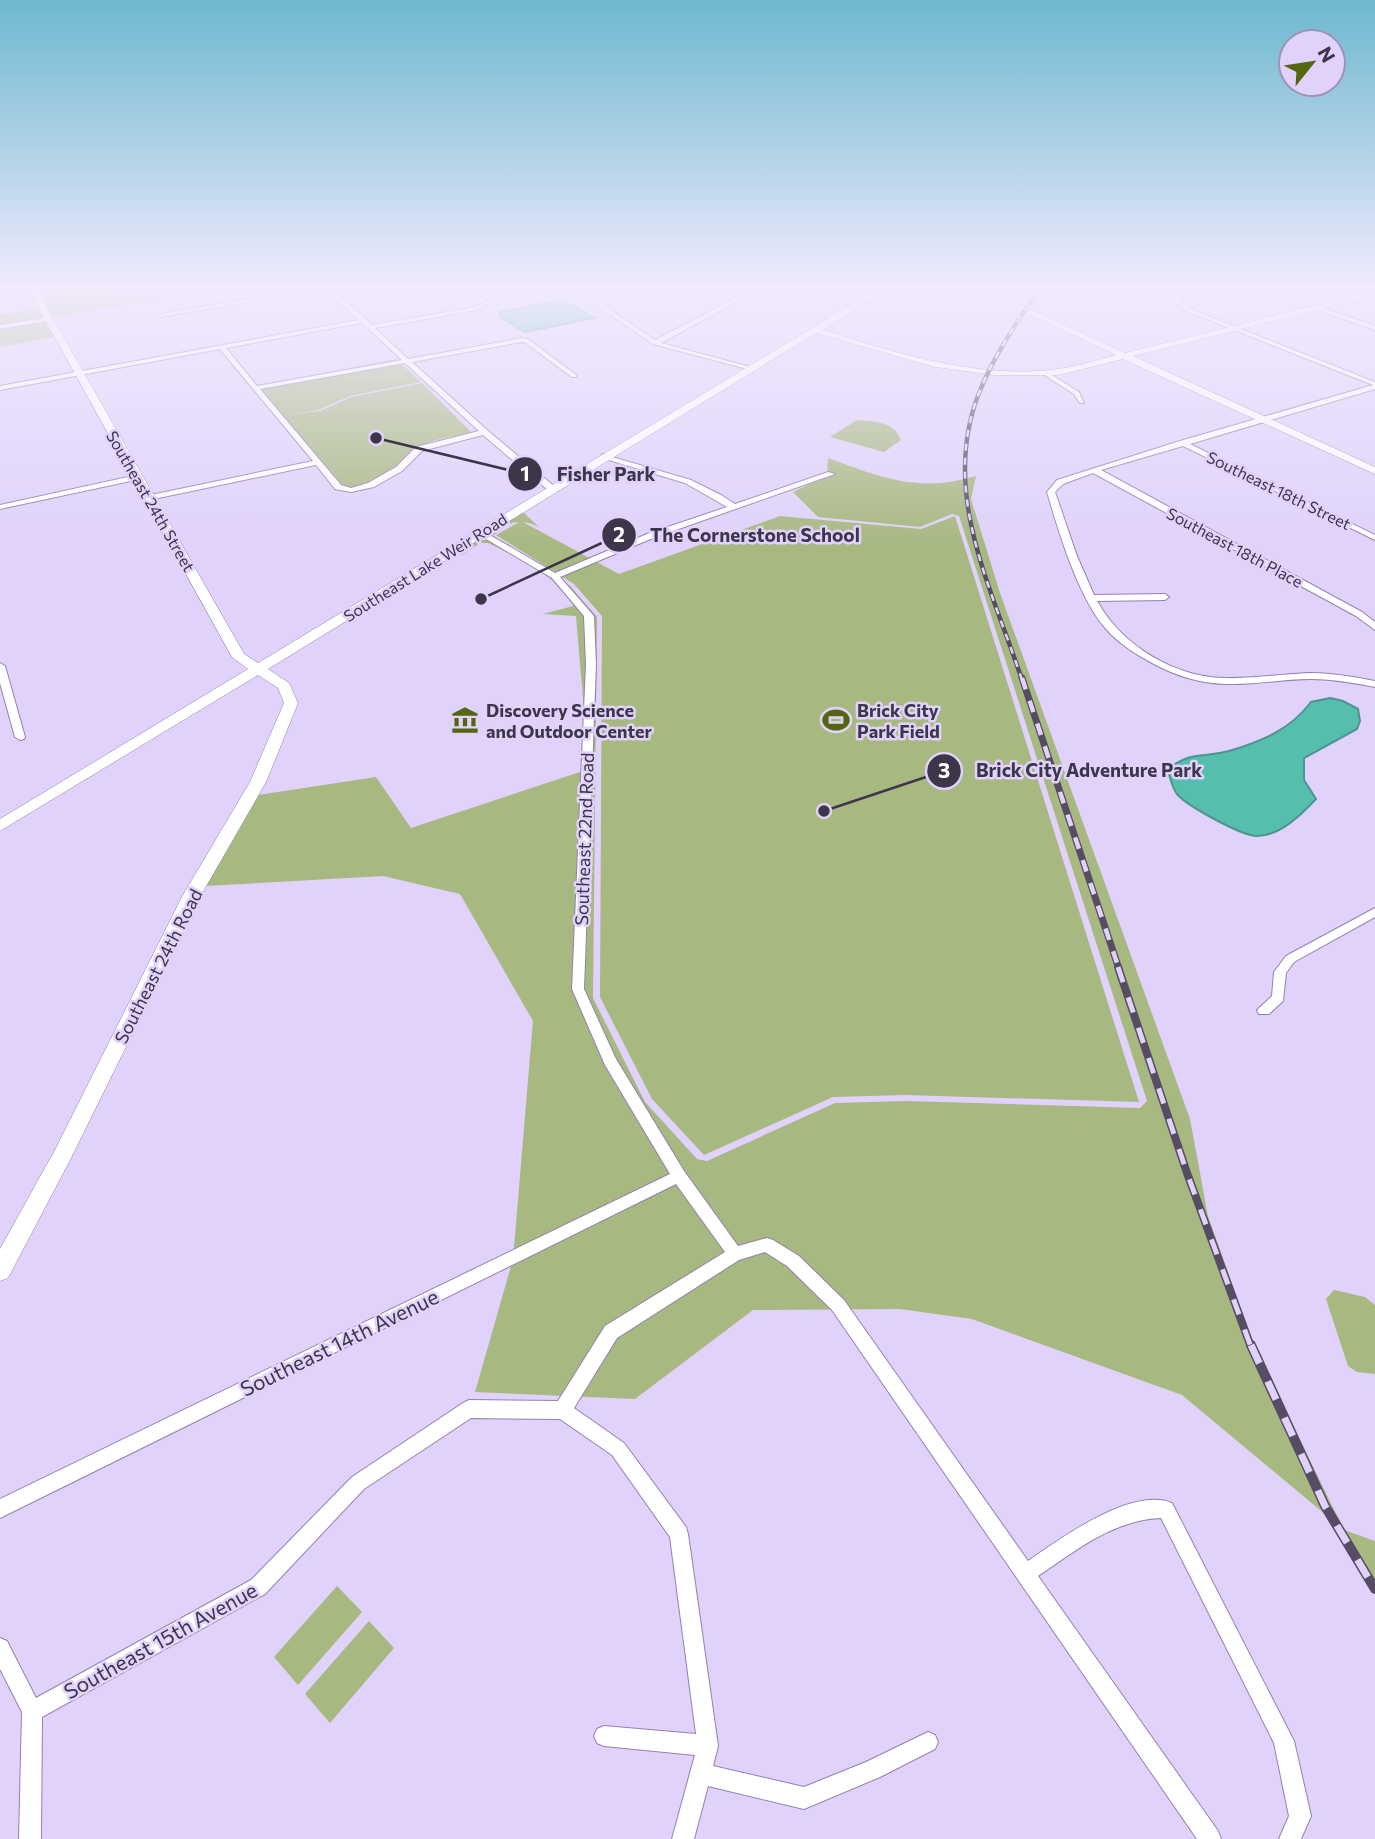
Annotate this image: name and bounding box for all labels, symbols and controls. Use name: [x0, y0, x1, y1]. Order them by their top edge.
north arrow: [1277, 28, 1347, 98]
text: N: [1314, 42, 1341, 66]
street label: Southeast 24th Street: [103, 427, 199, 575]
street label: Southeast 18th Street: [1204, 447, 1354, 533]
callout: Fisher Park: [508, 454, 669, 494]
text: 1: [520, 460, 530, 485]
text: Fisher Park: [557, 462, 655, 485]
street label: Southeast 18th Place: [1164, 503, 1306, 591]
street label: Southeast Lake Weir Road: [340, 509, 510, 625]
callout: The Cornerstone School: [601, 515, 874, 555]
text: 2: [613, 521, 625, 546]
text: The Cornerstone School: [650, 523, 860, 546]
place label: Discovery Science and Outdoor Center: [486, 699, 652, 742]
place label: Brick City Park Field: [857, 699, 940, 742]
museum icon: Discovery Science and Outdoor Center: [450, 705, 480, 735]
sports icon: Brick City Park Field: [821, 705, 851, 735]
callout: Brick City Adventure Park: [927, 751, 1216, 791]
street label: Southeast 22nd Road: [570, 752, 598, 926]
text: 3: [938, 757, 950, 782]
text: Brick City Adventure Park: [976, 758, 1202, 781]
street label: Southeast 24th Road: [109, 885, 207, 1047]
street label: Southeast 14th Avenue: [236, 1283, 442, 1401]
street label: Southeast 15th Avenue: [59, 1576, 261, 1704]

